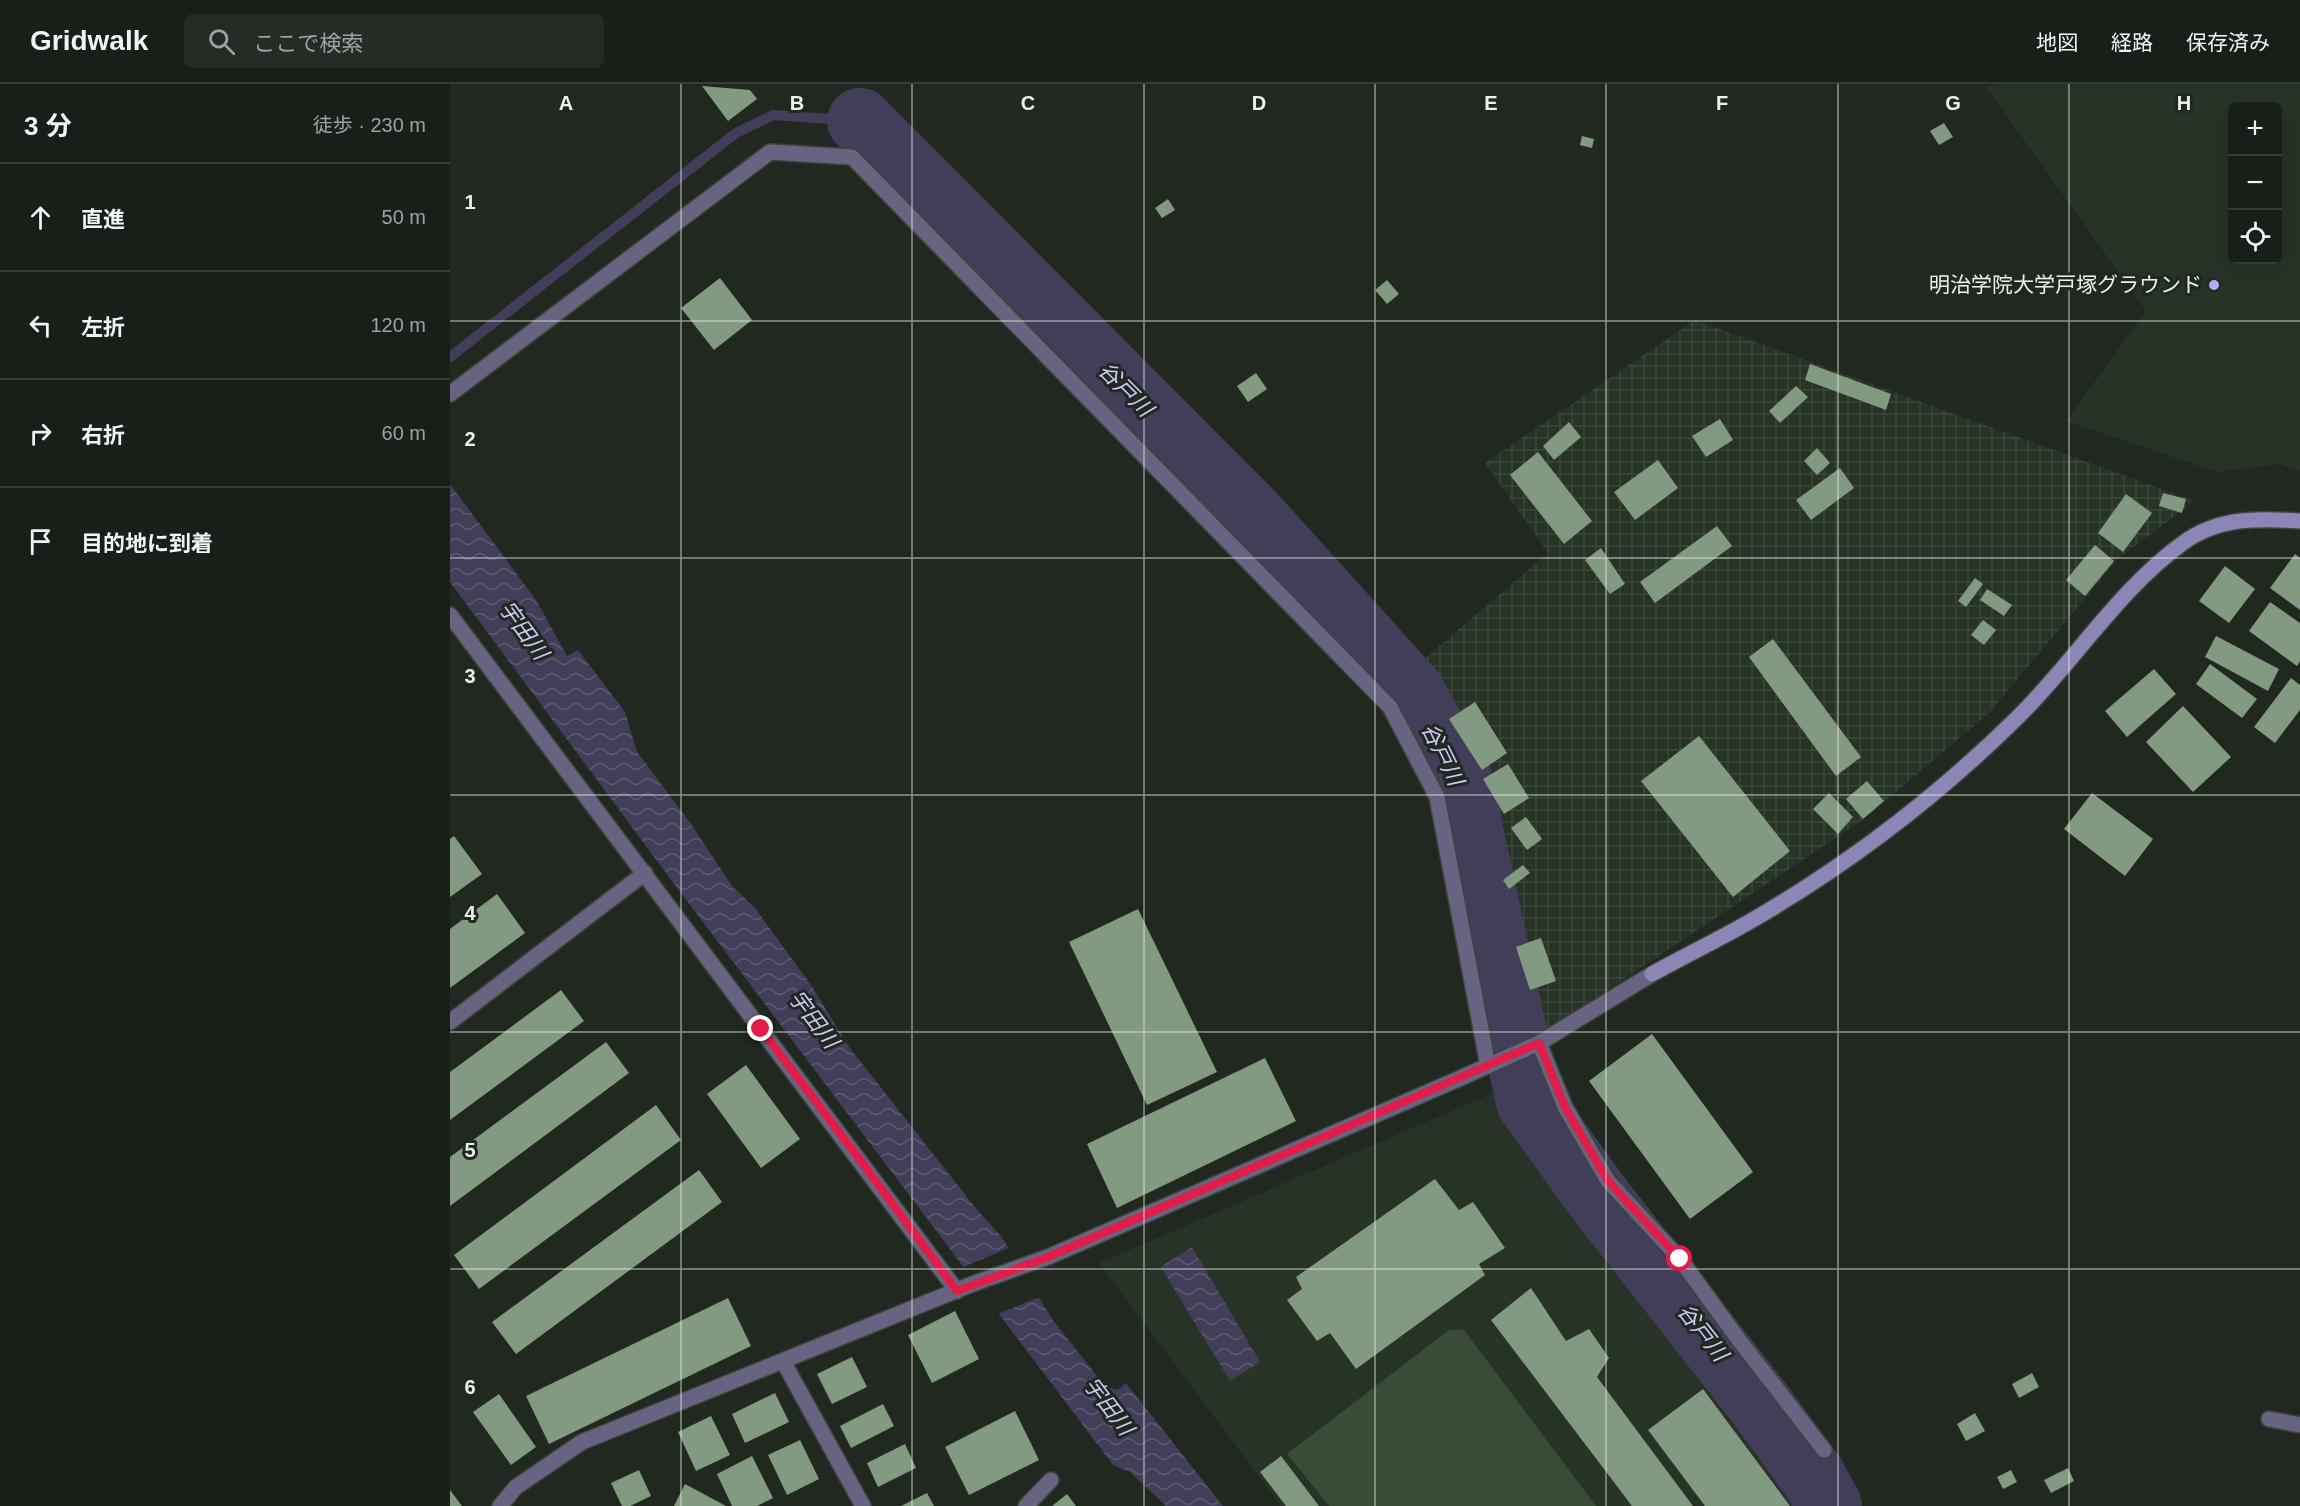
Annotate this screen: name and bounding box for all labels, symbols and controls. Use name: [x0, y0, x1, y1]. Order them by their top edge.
search box: [184, 14, 604, 68]
text: Gridwalk: [30, 25, 148, 56]
icon: search: [205, 25, 238, 58]
text: ここで検索: [253, 31, 363, 56]
text: 地図: [2036, 31, 2078, 54]
text: 経路: [2111, 31, 2153, 54]
text: 保存済み: [2186, 31, 2270, 54]
text: A: [559, 92, 573, 114]
text: B: [790, 92, 804, 114]
text: C: [1021, 92, 1035, 114]
text: D: [1252, 92, 1266, 114]
text: E: [1484, 92, 1498, 114]
text: F: [1716, 92, 1728, 114]
text: G: [1945, 92, 1961, 114]
text: H: [2177, 92, 2191, 114]
map controls: [2228, 102, 2282, 264]
button: +: [2228, 102, 2282, 156]
text: 3 分: [24, 111, 72, 141]
text: 徒歩 · 230 m: [313, 114, 426, 136]
button: −: [2228, 156, 2282, 210]
text: 1: [464, 191, 476, 213]
icon: ahead: [24, 201, 57, 234]
text: 50 m: [382, 206, 426, 228]
text: 直進: [81, 207, 125, 232]
button: locate: [2228, 210, 2282, 264]
place label: 明治学院大学戸塚グラウンド: [1929, 273, 2202, 296]
marker: 明治学院大学戸塚グラウンド: [2207, 278, 2221, 292]
icon: left: [24, 309, 57, 342]
text: 120 m: [370, 314, 426, 336]
text: 左折: [81, 315, 125, 340]
water label: 谷戸川: [1093, 357, 1159, 423]
icon: right: [24, 417, 57, 450]
text: 60 m: [382, 422, 426, 444]
text: 右折: [81, 423, 125, 448]
text: 2: [464, 428, 476, 450]
icon: arrive: [24, 525, 57, 558]
text: 目的地に到着: [81, 531, 213, 556]
water label: 宇田川: [494, 596, 554, 666]
text: 3: [464, 665, 476, 687]
water label: 谷戸川: [1417, 719, 1469, 791]
text: 4: [464, 902, 476, 924]
water label: 宇田川: [784, 985, 845, 1055]
route end: [747, 1015, 773, 1041]
text: 5: [464, 1139, 476, 1161]
route start: [1666, 1245, 1692, 1271]
water label: 谷戸川: [1672, 1299, 1734, 1368]
water label: 宇田川: [1079, 1372, 1140, 1442]
text: 6: [464, 1376, 476, 1398]

